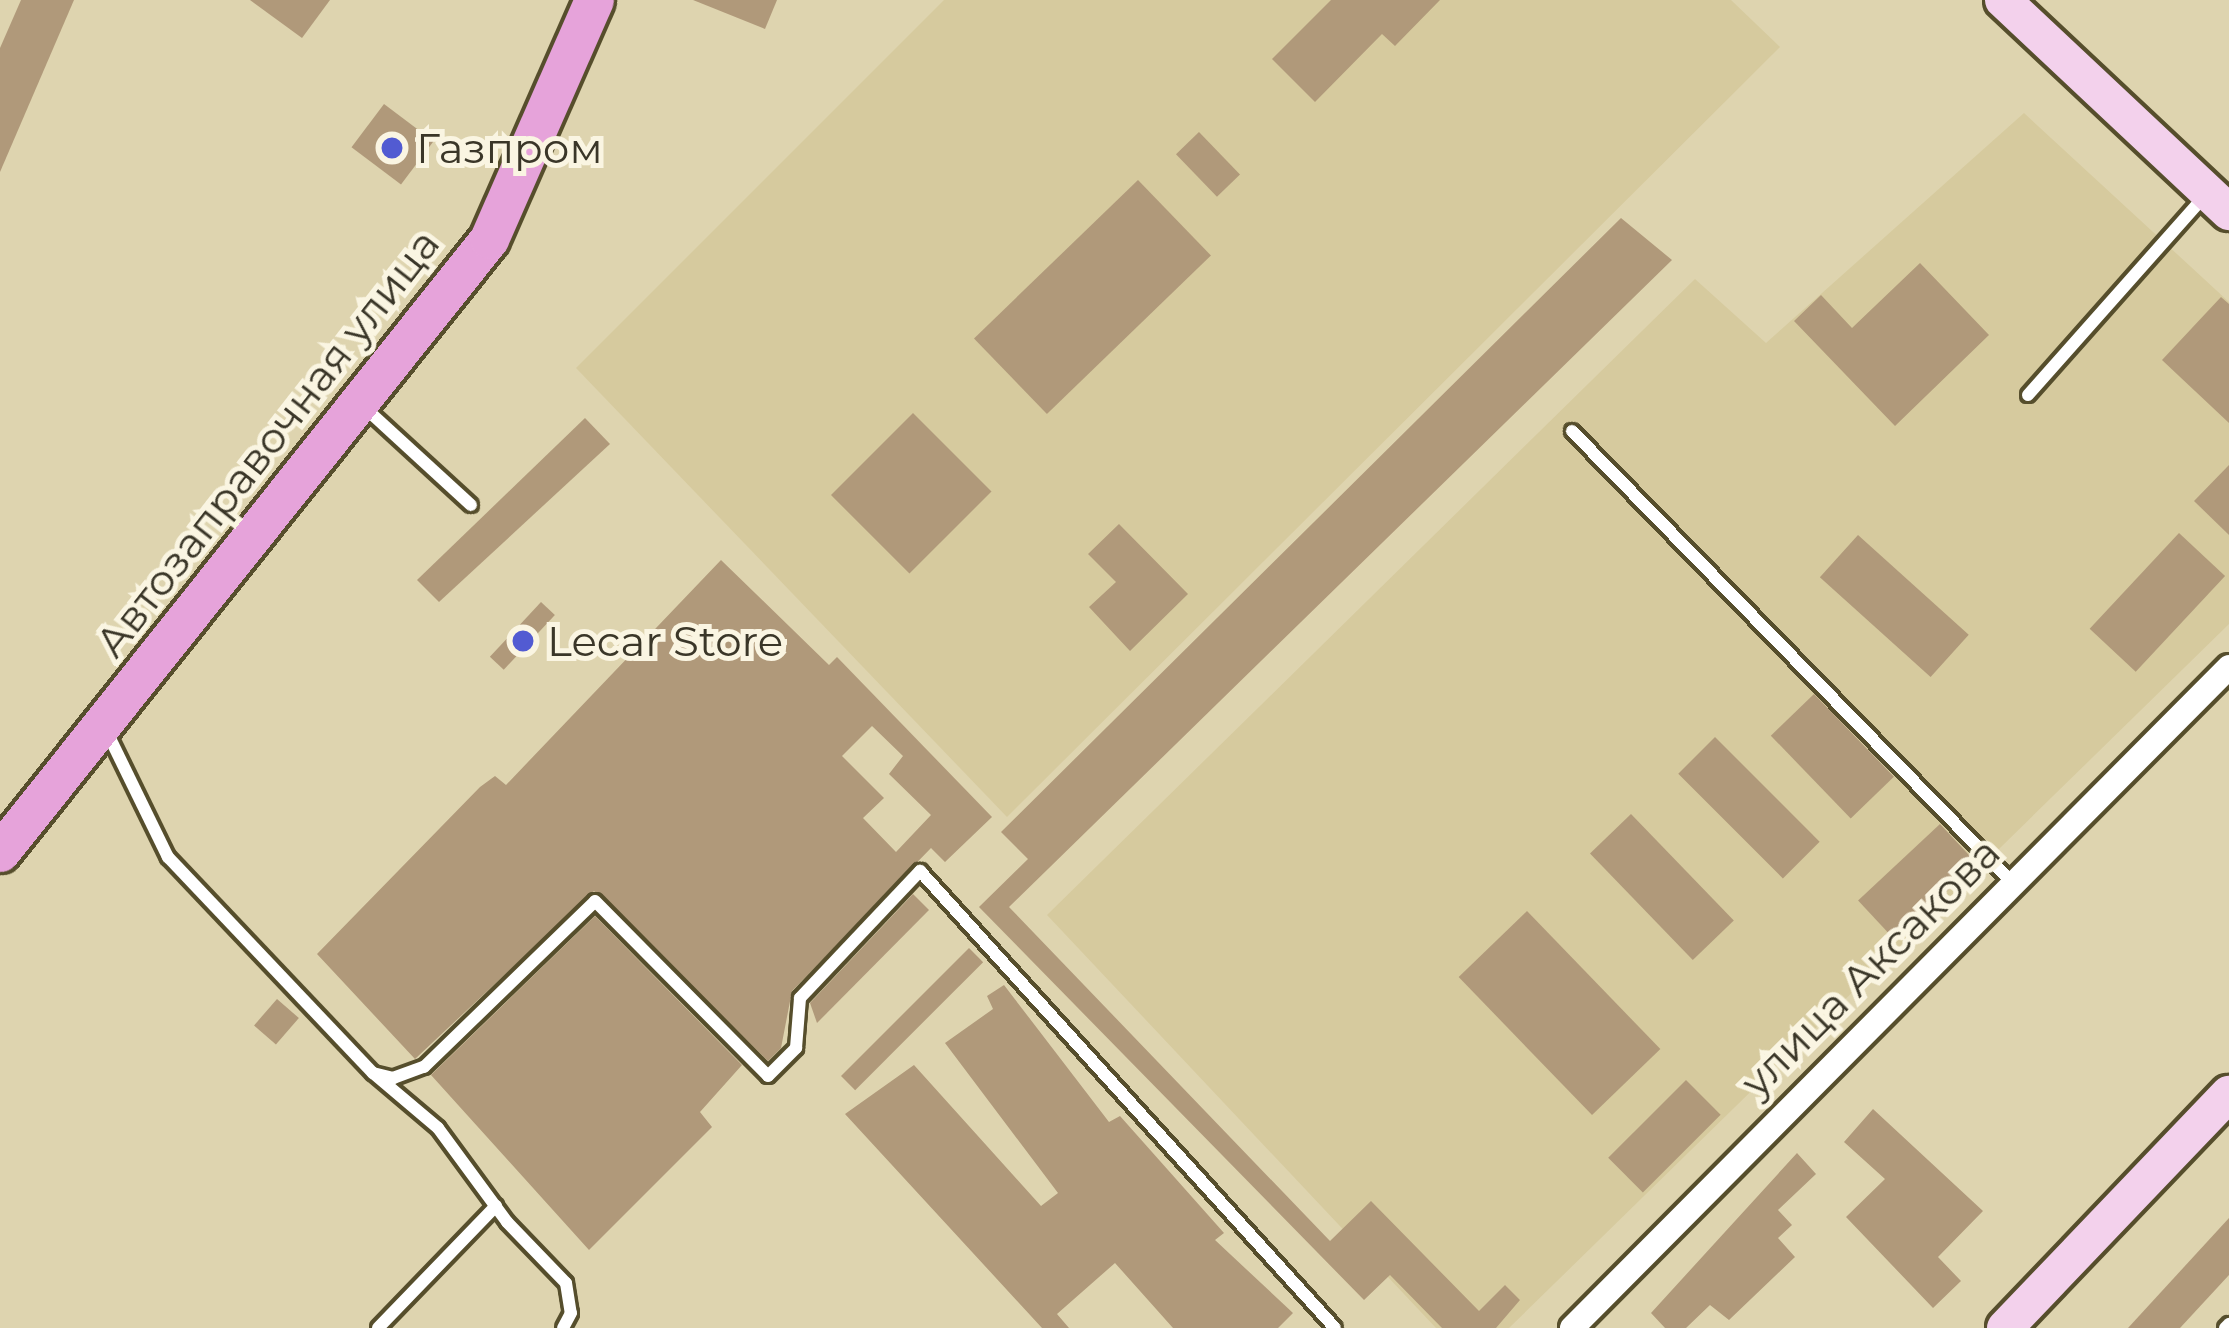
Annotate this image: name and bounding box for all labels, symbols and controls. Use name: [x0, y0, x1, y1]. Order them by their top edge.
place label: Газпром: [416, 123, 603, 173]
marker: Газпром: [379, 135, 405, 161]
street label: Автозаправочная улица: [84, 219, 450, 667]
place label: Lecar Store: [547, 616, 783, 666]
marker: Lecar Store: [510, 628, 536, 654]
street label: улица Аксакова: [1730, 827, 2010, 1107]

